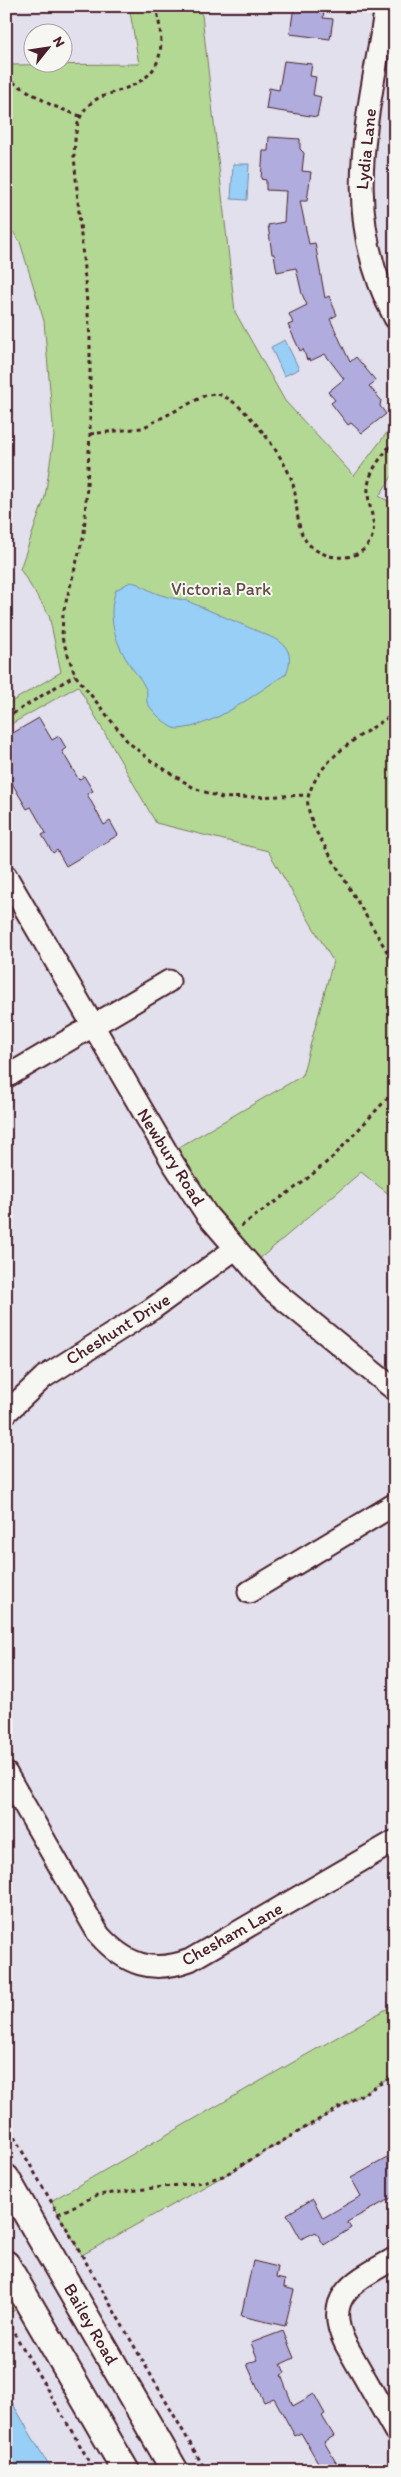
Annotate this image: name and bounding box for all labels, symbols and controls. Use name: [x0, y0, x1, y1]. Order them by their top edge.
north arrow: [22, 22, 72, 72]
text: N: [49, 33, 69, 50]
street label: Lydia Lane: [351, 107, 381, 191]
park label: Victoria Park: [171, 578, 271, 600]
street label: Newbury Road: [132, 1104, 210, 1210]
street label: Cheshunt Drive: [62, 1288, 174, 1370]
street label: Chesham Lane: [178, 1897, 286, 1971]
street label: Bailey Road: [59, 2279, 123, 2369]

